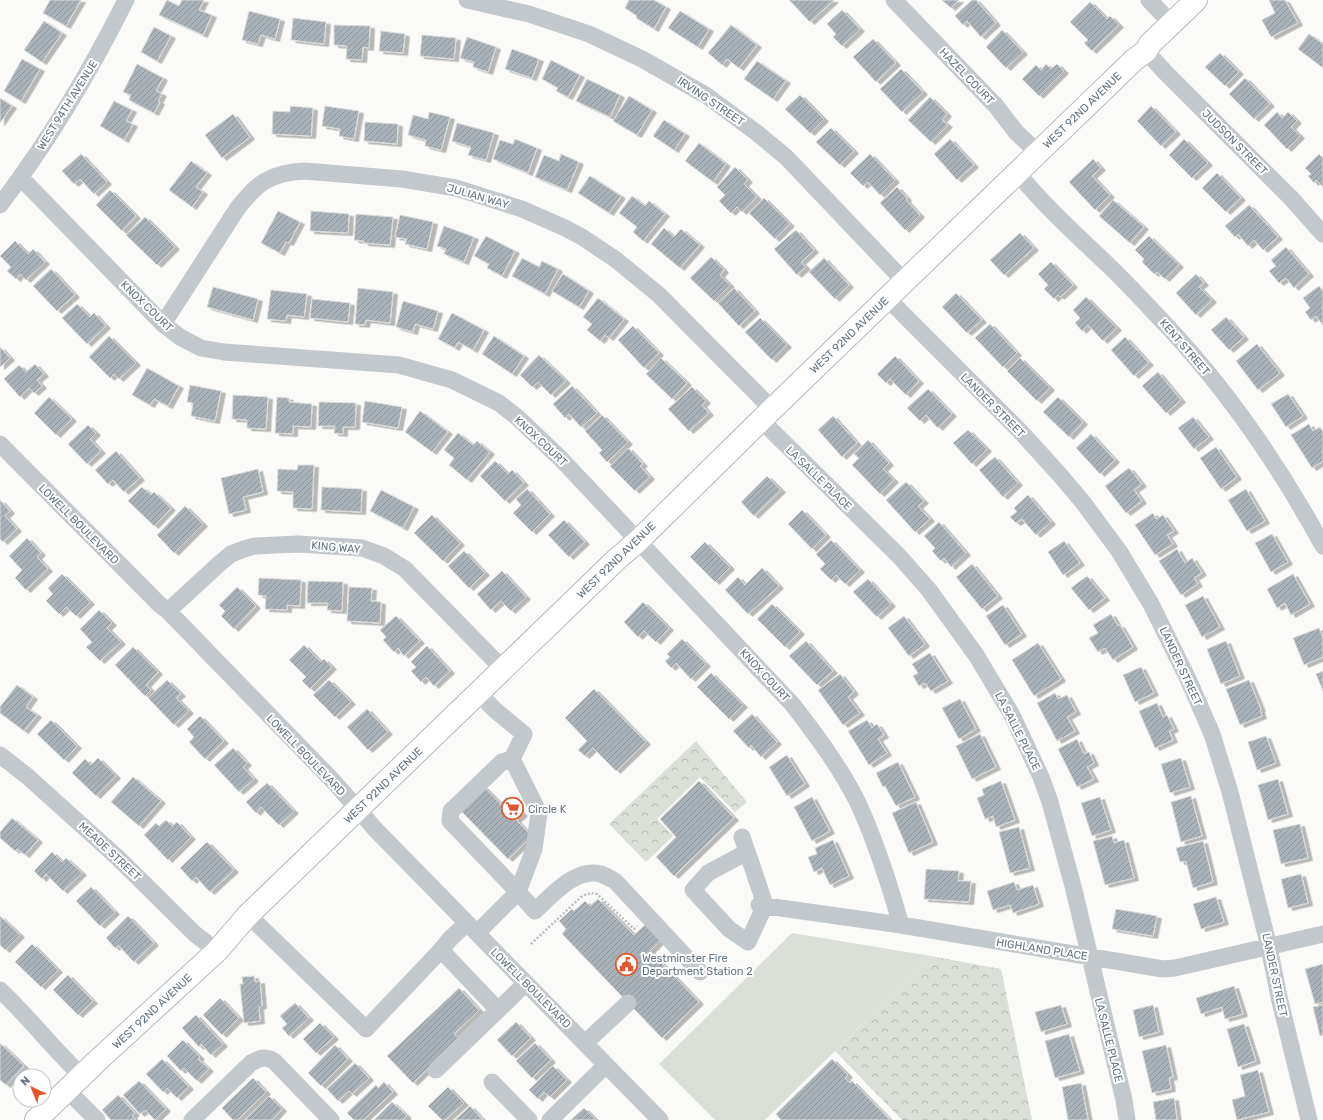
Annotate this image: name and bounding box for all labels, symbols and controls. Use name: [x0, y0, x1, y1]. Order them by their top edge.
street label: HAZEL COURT: [937, 46, 997, 108]
street label: WEST 94TH AVENUE: [35, 58, 100, 153]
street label: WEST 92ND AVENUE: [1040, 69, 1125, 151]
street label: IRVING STREET: [675, 74, 747, 129]
street label: JUDSON STREET: [1199, 107, 1270, 178]
street label: JULIAN WAY: [445, 181, 510, 211]
street label: KNOX COURT: [118, 278, 176, 335]
street label: WEST 92ND AVENUE: [807, 294, 892, 376]
street label: KENT STREET: [1157, 317, 1213, 378]
street label: LANDER STREET: [958, 371, 1028, 441]
street label: KNOX COURT: [512, 414, 570, 469]
street label: LA SALLE PLACE: [783, 444, 854, 513]
street label: LOWELL BOULEVARD: [36, 482, 121, 567]
street label: WEST 92ND AVENUE: [574, 519, 659, 601]
street label: KING WAY: [311, 539, 361, 556]
street label: LANDER STREET: [1157, 625, 1205, 708]
street label: KNOX COURT: [737, 646, 793, 705]
street label: LA SALLE PLACE: [992, 690, 1043, 773]
street label: LOWELL BOULEVARD: [264, 712, 348, 799]
street label: WEST 92ND AVENUE: [341, 744, 426, 826]
supermarket icon: Circle K: [499, 796, 525, 822]
place label: Circle K: [528, 803, 567, 816]
street label: MEADE STREET: [76, 819, 144, 884]
street label: LANDER STREET: [1259, 932, 1290, 1019]
street label: HIGHLAND PLACE: [995, 936, 1089, 963]
street label: LOWELL BOULEVARD: [488, 946, 573, 1031]
public building icon: Westminster Fire Department Station 2: [613, 951, 639, 977]
place label: Westminster Fire Department Station 2: [642, 952, 753, 978]
street label: WEST 92ND AVENUE: [110, 971, 195, 1052]
street label: LA SALLE PLACE: [1092, 997, 1125, 1084]
north arrow: [12, 1068, 52, 1108]
text: N: [18, 1074, 33, 1089]

